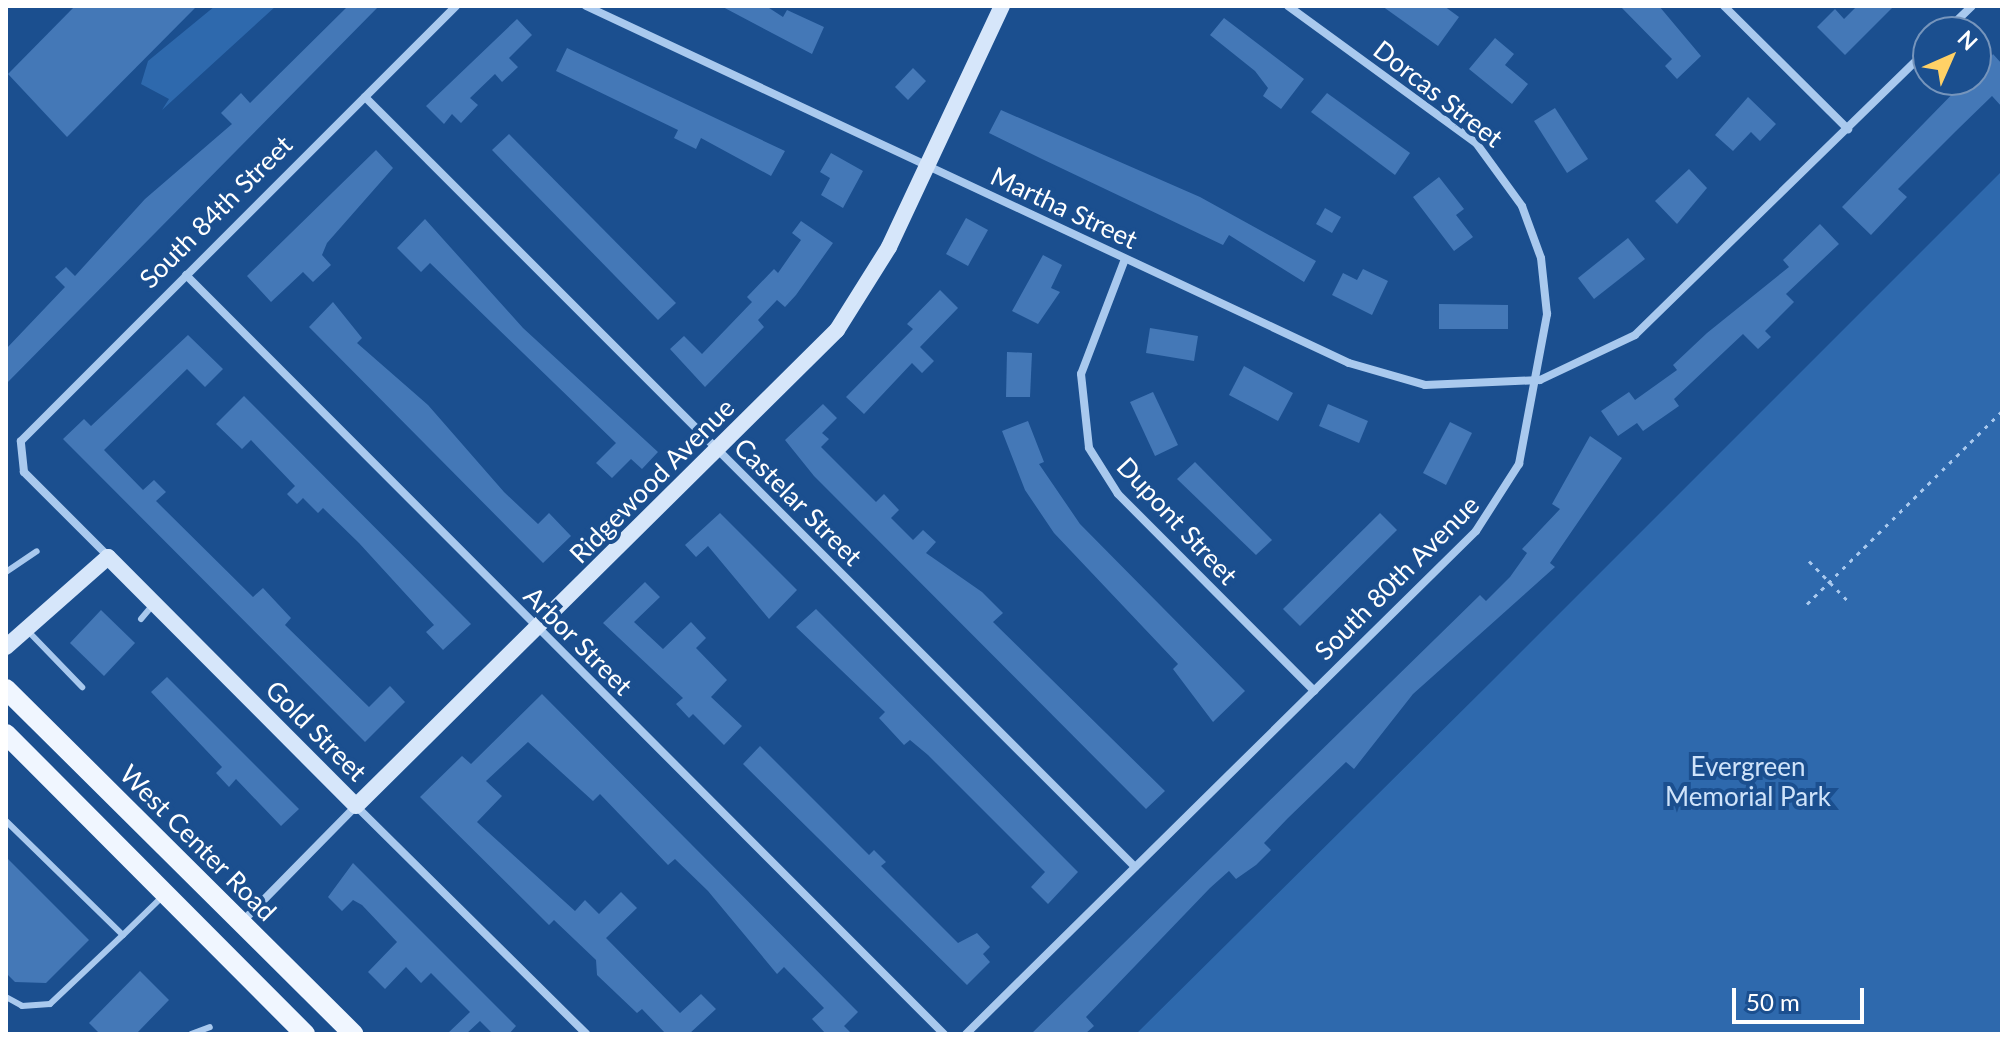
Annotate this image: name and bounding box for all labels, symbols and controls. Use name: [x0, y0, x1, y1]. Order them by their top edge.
north arrow: [1912, 16, 1992, 96]
text: N: [1952, 25, 1983, 56]
street label: Dorcas Street: [1367, 34, 1509, 154]
street label: South 84th Street: [133, 129, 299, 295]
street label: Martha Street: [986, 160, 1142, 256]
street label: Ridgewood Avenue: [563, 392, 741, 570]
street label: Castelar Street: [728, 432, 868, 572]
street label: Dupont Street: [1110, 451, 1244, 591]
street label: South 80th Avenue: [1308, 489, 1486, 667]
street label: Arbor Street: [517, 580, 639, 702]
street label: Gold Street: [259, 674, 373, 788]
park label: Evergreen Memorial Park: [1665, 751, 1831, 812]
street label: West Center Road: [113, 758, 283, 928]
scale bar: [1736, 972, 1868, 1022]
text: 50 m: [1746, 987, 1800, 1016]

